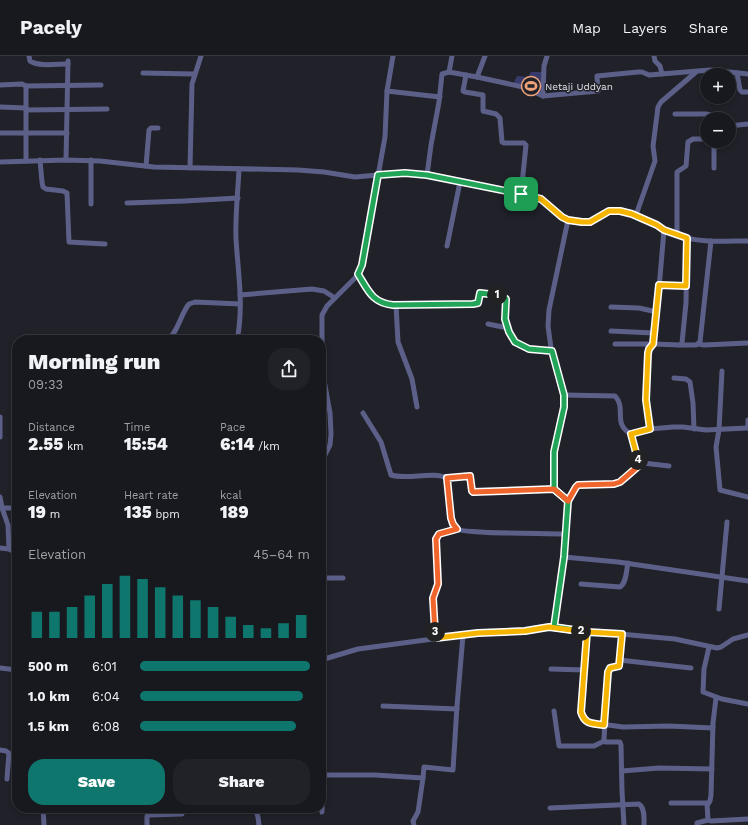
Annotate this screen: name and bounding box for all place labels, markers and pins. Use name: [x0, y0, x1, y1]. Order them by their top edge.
sports icon: Netaji Uddyan: [520, 75, 542, 97]
place label: Netaji Uddyan: [545, 81, 613, 92]
pin: [504, 177, 538, 211]
pin: 1: [487, 285, 507, 305]
pin: 4: [628, 450, 648, 470]
pin: 2: [571, 621, 591, 641]
pin: 3: [425, 622, 445, 642]

